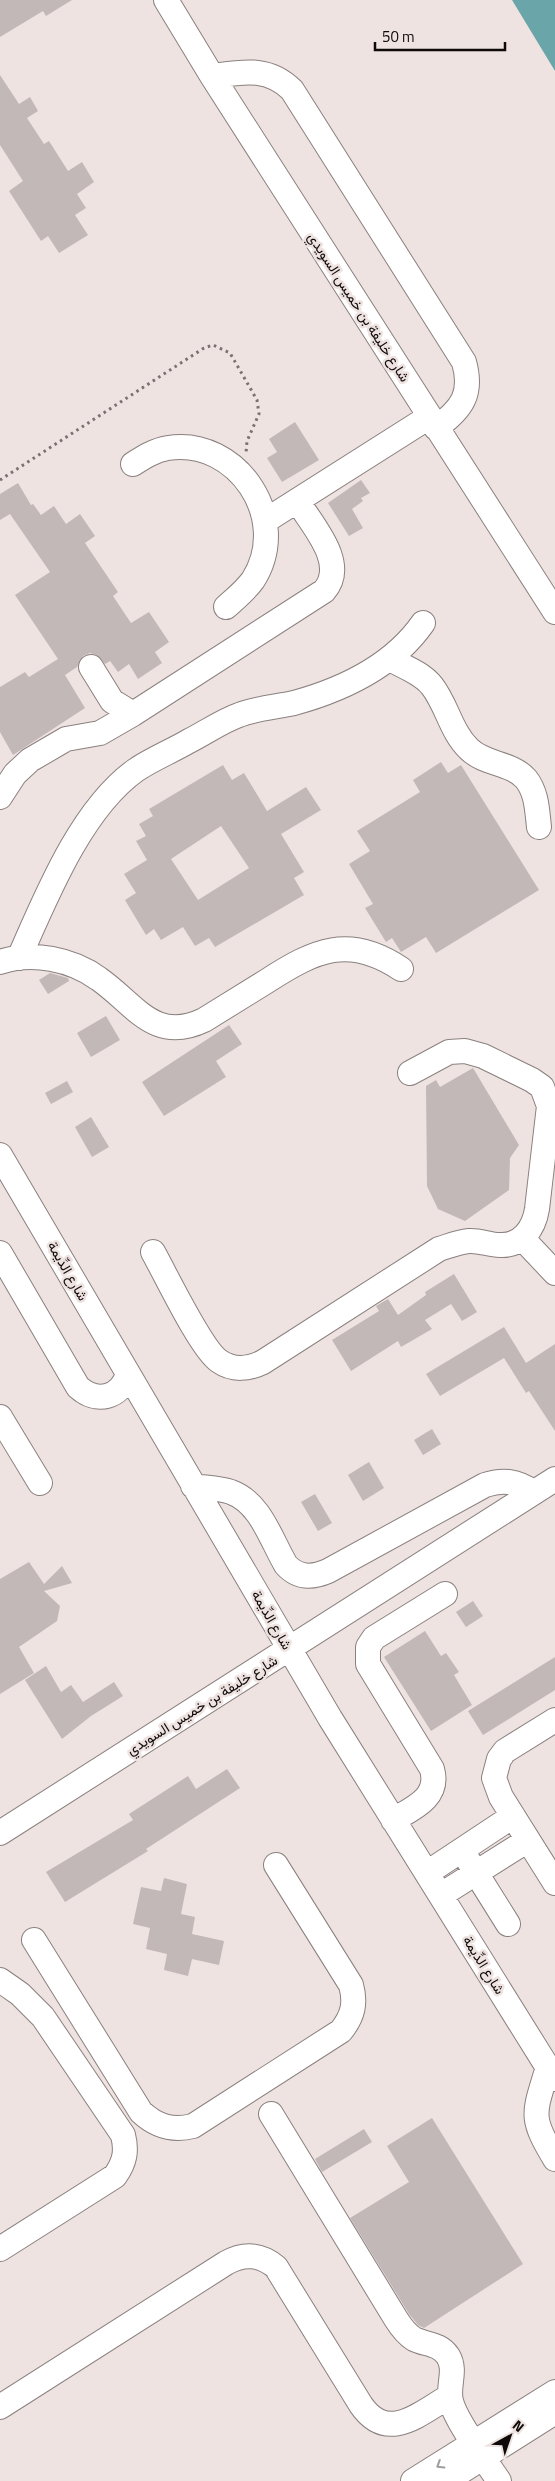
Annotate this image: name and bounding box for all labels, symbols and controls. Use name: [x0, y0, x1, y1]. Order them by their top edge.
scale bar: [375, 20, 505, 52]
text: 50 m: [382, 25, 415, 48]
street label: شارع خليفة بن خميس السويدي: [301, 228, 416, 387]
street label: شارع الدِّيمة: [42, 1237, 94, 1305]
street label: شارع الدِّيمة: [246, 1586, 298, 1654]
street label: شارع خليفة بن خميس السويدي: [122, 1649, 282, 1761]
street label: شارع الدِّيمة: [457, 1931, 511, 1999]
north arrow: [485, 2411, 535, 2461]
text: N: [508, 2414, 529, 2437]
one-way arrow: [436, 2458, 445, 2468]

